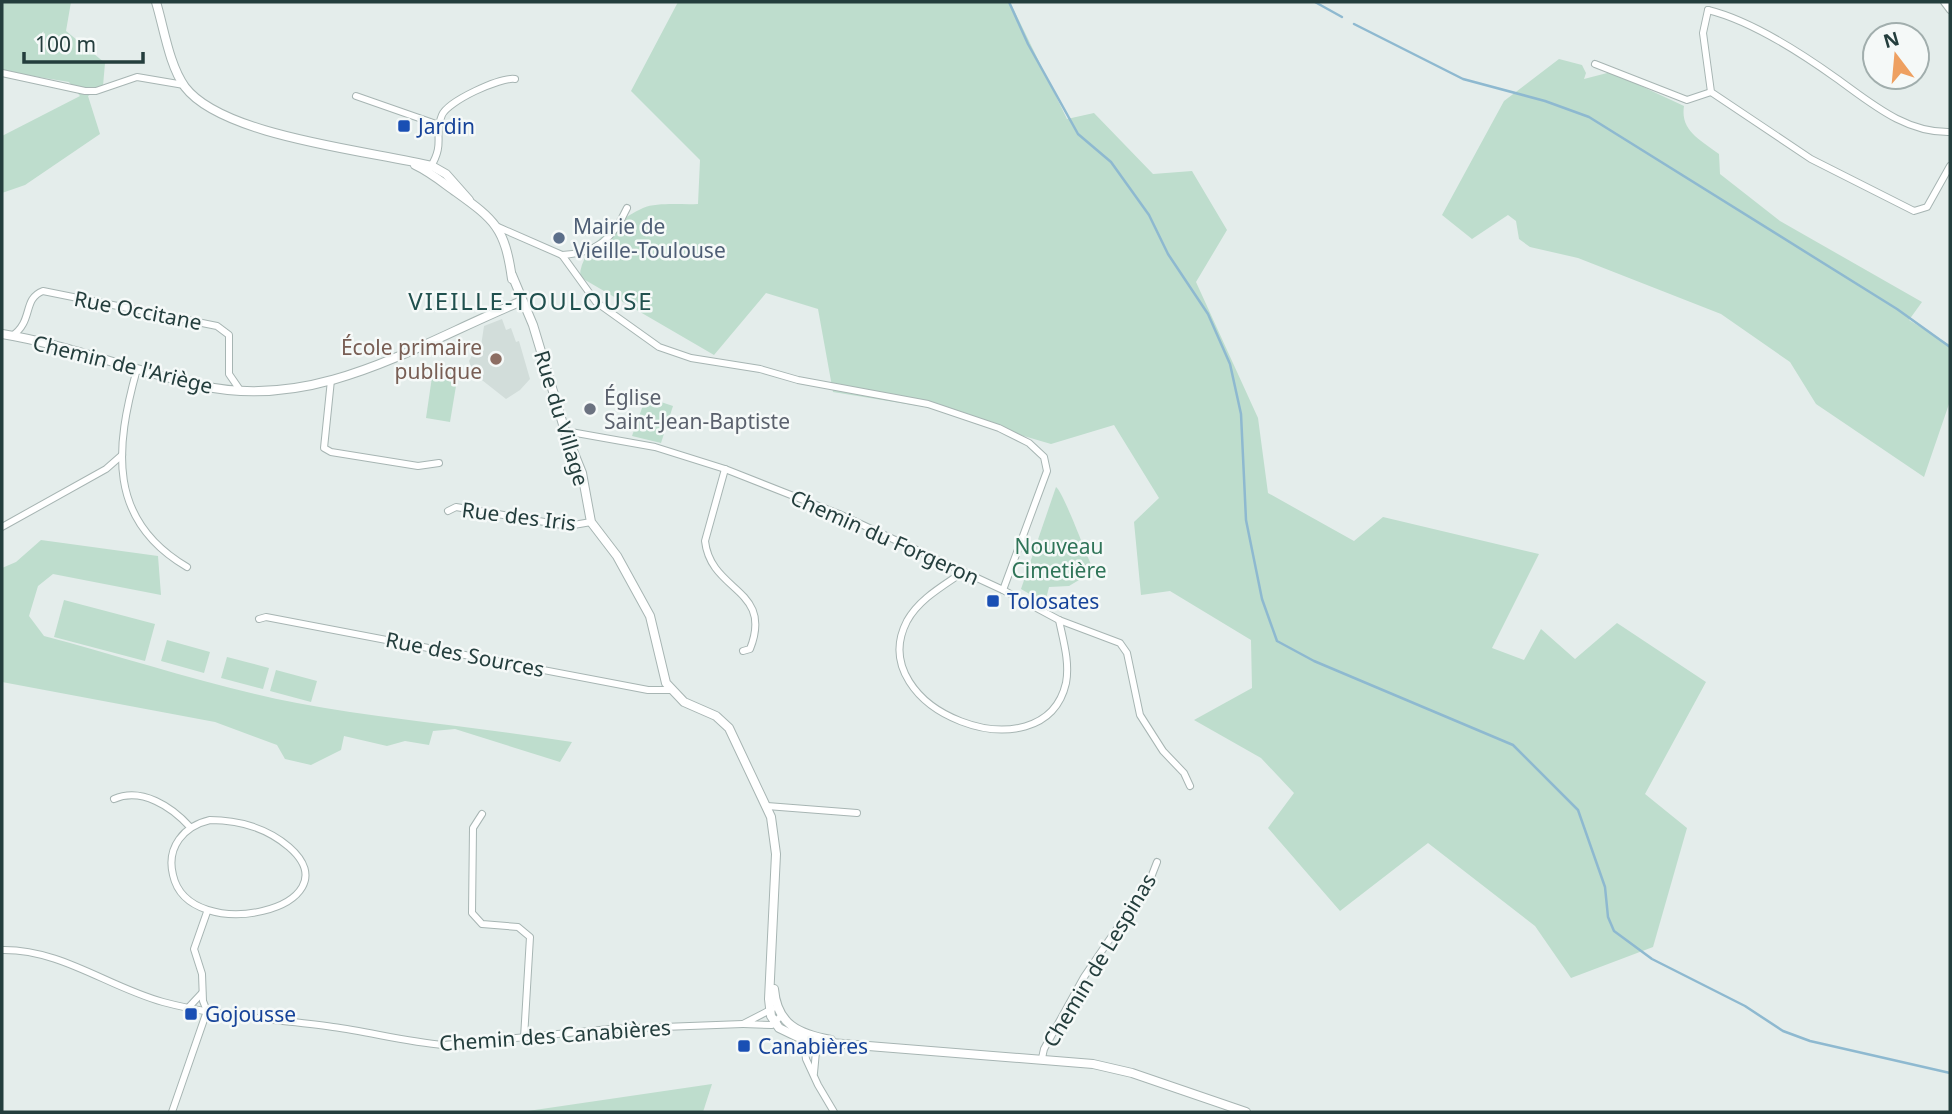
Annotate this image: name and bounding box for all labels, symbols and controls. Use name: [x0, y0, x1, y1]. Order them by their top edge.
scale bar: [24, 21, 144, 65]
north arrow: [1861, 21, 1931, 91]
text: N: [1880, 25, 1902, 54]
text: 100 m: [35, 30, 96, 58]
place label: Jardin: [416, 112, 475, 140]
marker: Jardin: [396, 118, 412, 134]
place label: Mairie de Vieille-Toulouse: [573, 212, 726, 264]
marker: Mairie de Vieille-Toulouse: [551, 230, 567, 246]
street label: Rue Occitane: [72, 284, 204, 336]
district label: VIEILLE-TOULOUSE: [408, 284, 654, 317]
street label: Chemin de l'Ariège: [30, 328, 216, 400]
place label: École primaire publique: [341, 333, 482, 385]
street label: Rue du Village: [528, 347, 596, 489]
marker: École primaire publique: [488, 351, 504, 367]
place label: Église Saint-Jean-Baptiste: [604, 383, 790, 435]
marker: Église Saint-Jean-Baptiste: [582, 401, 598, 417]
street label: Chemin du Forgeron: [786, 483, 984, 591]
street label: Rue des Iris: [460, 495, 578, 537]
park label: Nouveau Cimetière: [1011, 532, 1107, 584]
place label: Tolosates: [1007, 587, 1099, 615]
marker: Tolosates: [985, 593, 1001, 609]
street label: Rue des Sources: [383, 625, 547, 683]
street label: Chemin de Lespinas: [1036, 868, 1162, 1052]
place label: Gojousse: [205, 1000, 296, 1028]
marker: Gojousse: [183, 1006, 199, 1022]
street label: Chemin des Canabières: [438, 1013, 672, 1057]
place label: Canabières: [758, 1032, 868, 1060]
marker: Canabières: [736, 1038, 752, 1054]

